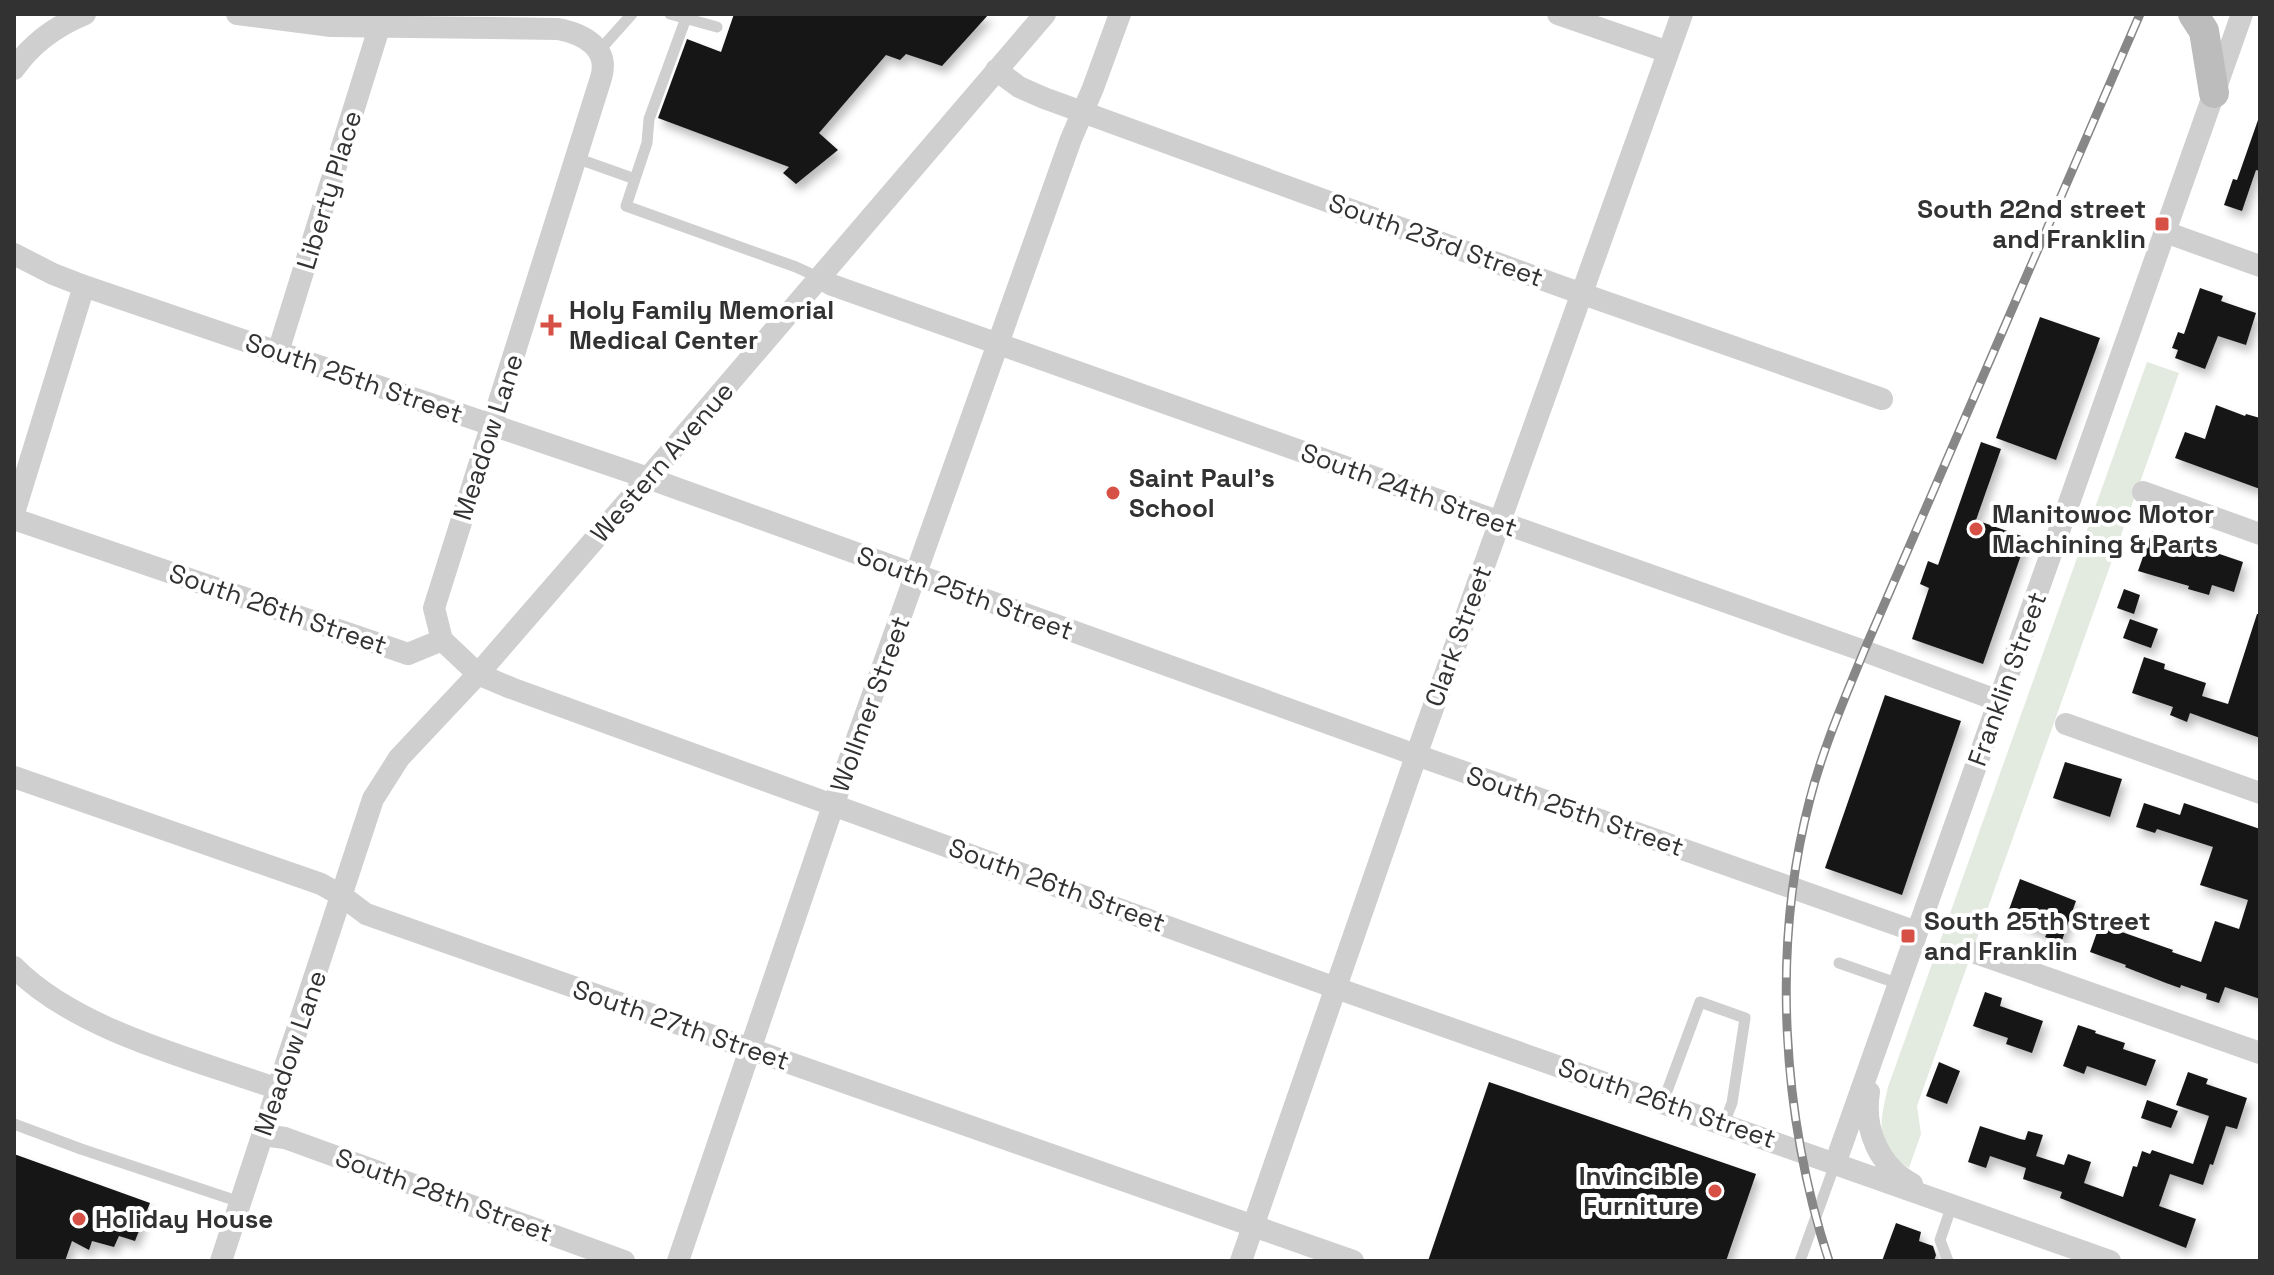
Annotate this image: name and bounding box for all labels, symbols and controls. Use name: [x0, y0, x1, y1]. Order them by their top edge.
street label: Liberty Place: [289, 106, 369, 274]
street label: South 23rd Street: [1324, 185, 1548, 295]
place label: South 22nd street and Franklin: [1917, 192, 2146, 256]
marker: South 22nd street and Franklin: [2153, 215, 2171, 233]
place label: Holy Family Memorial Medical Center: [569, 293, 834, 357]
marker: Holy Family Memorial Medical Center: [540, 314, 562, 336]
street label: South 25th Street: [241, 325, 467, 431]
street label: Meadow Lane: [445, 349, 531, 525]
street label: Western Avenue: [583, 375, 741, 549]
street label: South 24th Street: [1296, 435, 1522, 545]
place label: Saint Paul's School: [1129, 461, 1275, 525]
marker: Saint Paul's School: [1104, 484, 1122, 502]
place label: Manitowoc Motor Machining & Parts: [1992, 497, 2218, 561]
marker: Manitowoc Motor Machining & Parts: [1967, 520, 1985, 538]
street label: South 25th Street: [852, 538, 1078, 648]
street label: South 26th Street: [165, 556, 391, 662]
street label: Clark Street: [1417, 561, 1499, 711]
street label: Franklin Street: [1960, 587, 2054, 771]
street label: Wollmer Street: [822, 611, 918, 797]
street label: South 25th Street: [1462, 758, 1688, 864]
street label: South 26th Street: [944, 830, 1170, 940]
place label: South 25th Street and Franklin: [1924, 904, 2151, 968]
marker: South 25th Street and Franklin: [1899, 927, 1917, 945]
street label: Meadow Lane: [246, 966, 334, 1140]
street label: South 27th Street: [568, 972, 794, 1078]
street label: South 26th Street: [1554, 1050, 1780, 1156]
street label: South 28th Street: [331, 1140, 557, 1250]
place label: Invincible Furniture: [1579, 1159, 1699, 1223]
marker: Invincible Furniture: [1706, 1182, 1724, 1200]
place label: Holiday House: [95, 1202, 273, 1236]
marker: Holiday House: [70, 1210, 88, 1228]

